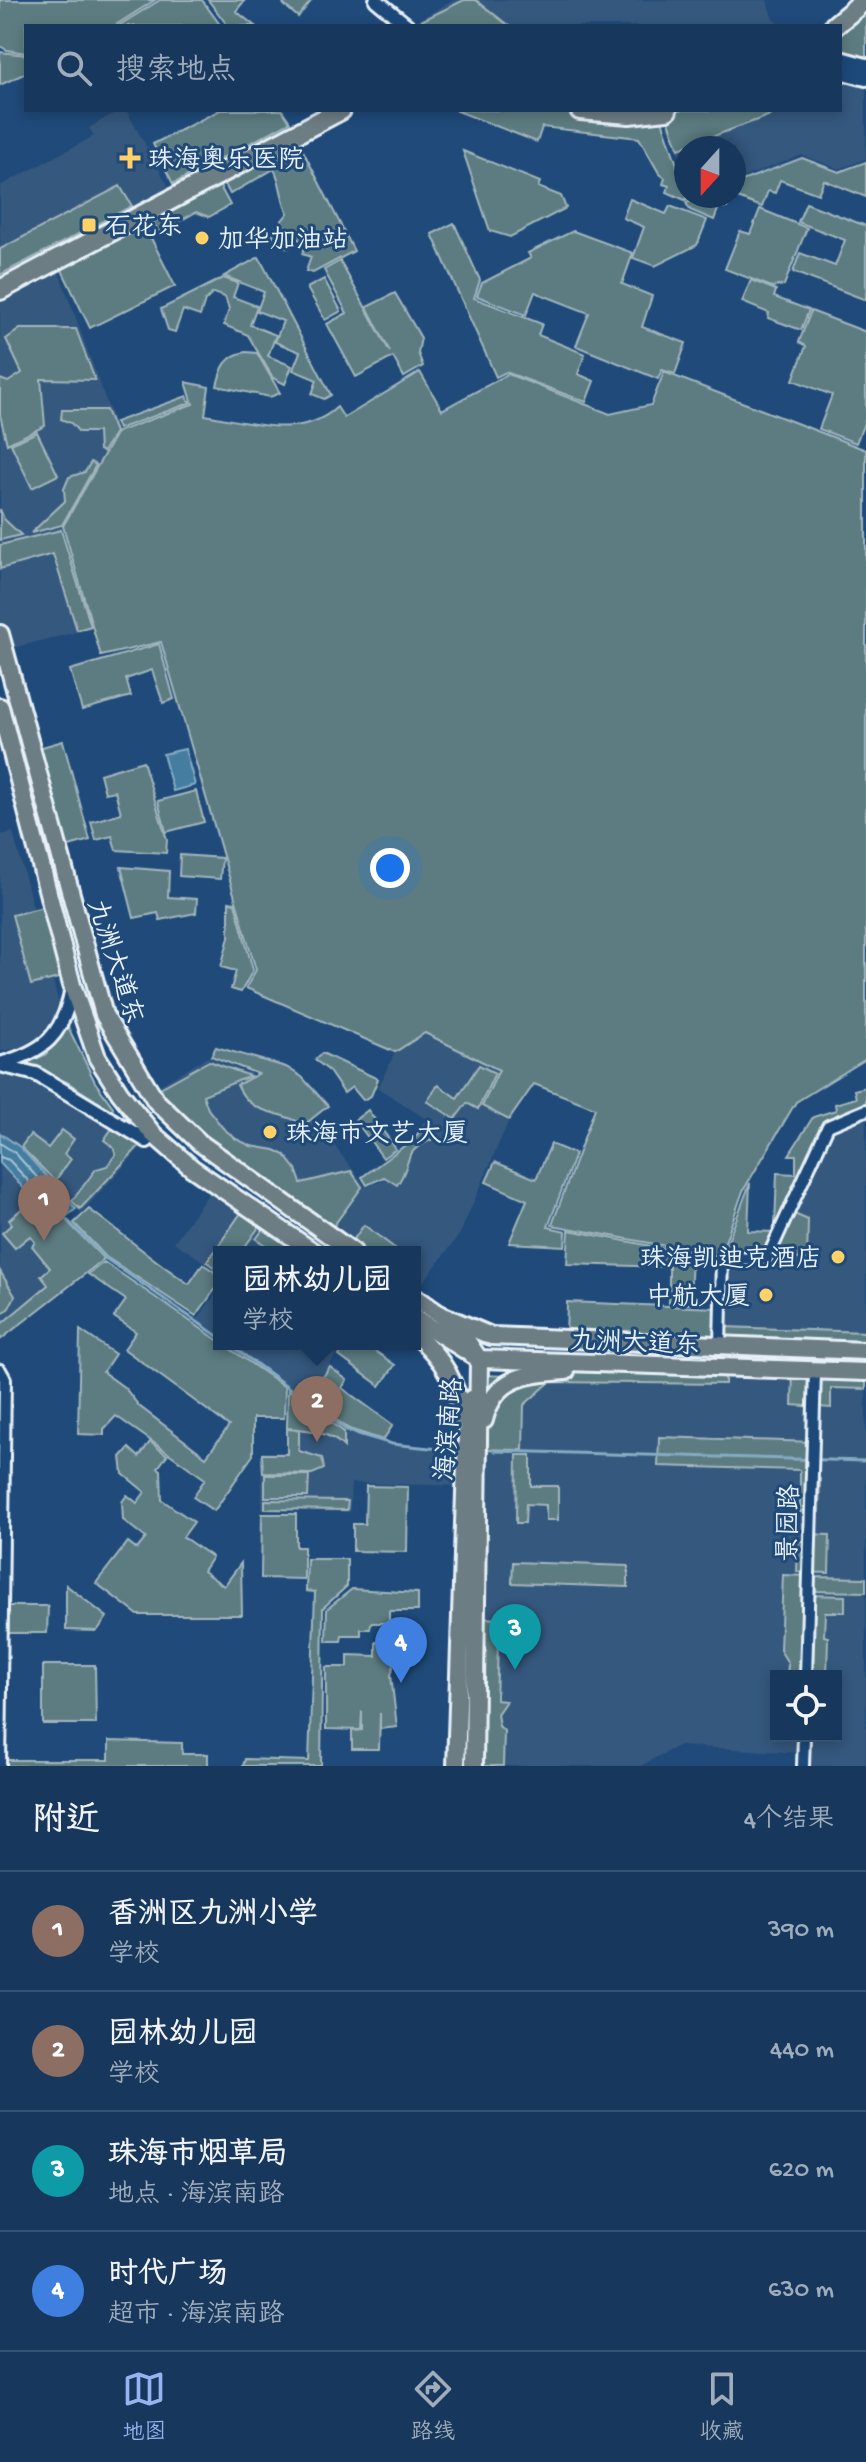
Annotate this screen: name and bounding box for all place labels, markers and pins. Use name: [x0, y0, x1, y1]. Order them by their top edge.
place label: 珠海奥乐医院: [148, 145, 304, 178]
marker: 珠海奥乐医院: [119, 147, 141, 169]
place label: 石花东: [105, 212, 183, 245]
marker: 石花东: [80, 216, 98, 234]
place label: 加华加油站: [218, 226, 348, 258]
marker: 加华加油站: [193, 229, 211, 247]
place label: 珠海市文艺大厦: [286, 1119, 468, 1152]
marker: 珠海市文艺大厦: [261, 1123, 279, 1141]
pin: 1: [18, 1175, 70, 1241]
place label: 珠海凯迪克酒店: [640, 1244, 822, 1277]
marker: 珠海凯迪克酒店: [829, 1248, 847, 1266]
place label: 中航大厦: [646, 1282, 750, 1315]
marker: 中航大厦: [757, 1286, 775, 1304]
pin: 2: [291, 1376, 343, 1442]
pin: 3: [489, 1604, 541, 1670]
pin: 4: [375, 1617, 427, 1683]

